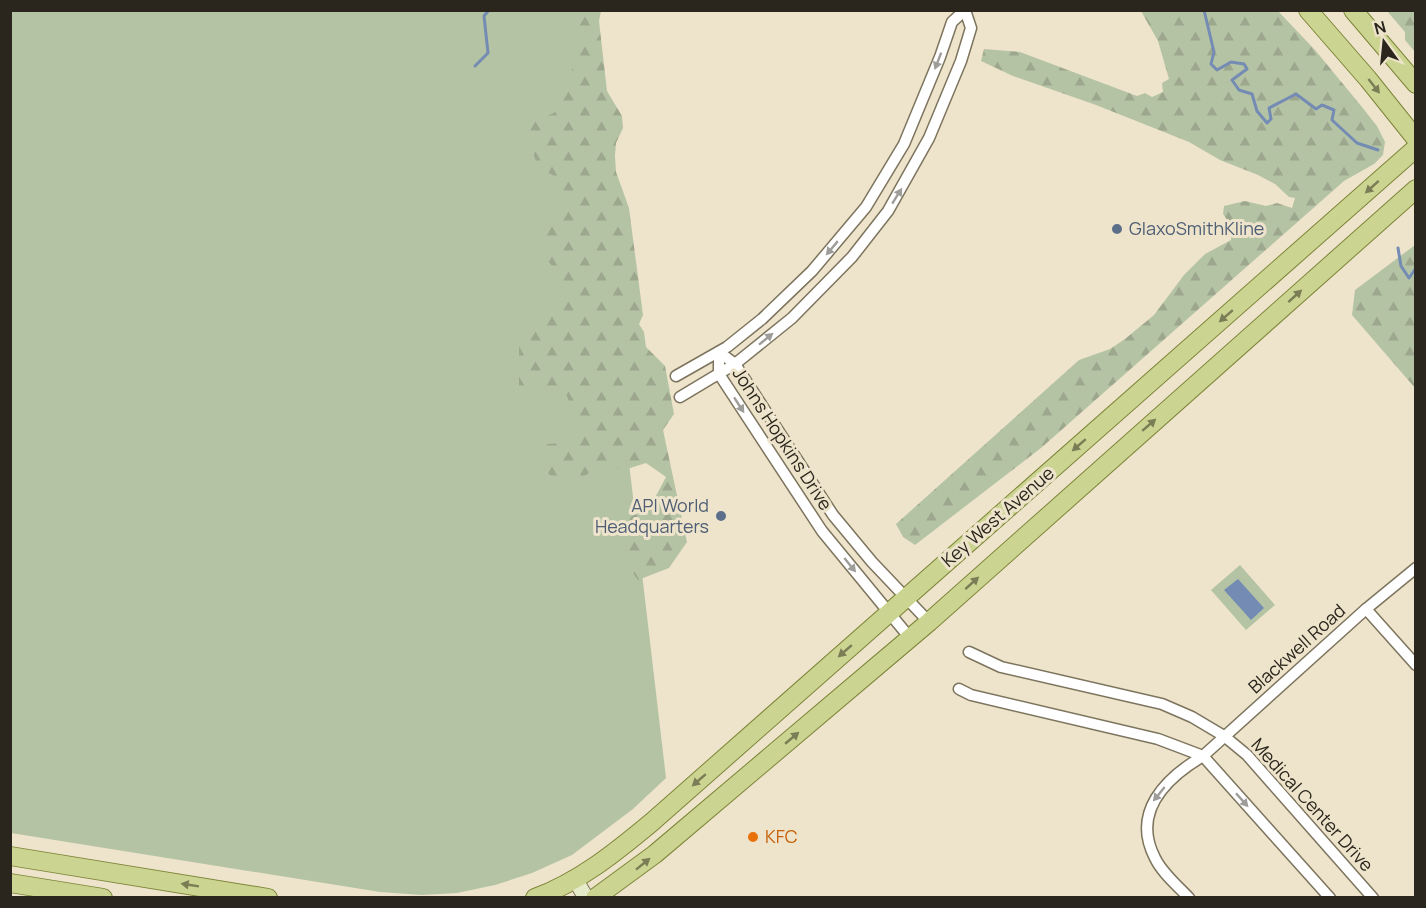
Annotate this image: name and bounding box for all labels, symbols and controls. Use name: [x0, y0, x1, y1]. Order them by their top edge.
north arrow: [1354, 12, 1414, 72]
text: N: [1372, 15, 1389, 40]
one-way arrow: [933, 53, 943, 71]
one-way arrow: [1368, 78, 1381, 94]
one-way arrow: [1365, 180, 1380, 193]
one-way arrow: [892, 188, 903, 204]
place label: GlaxoSmithKline: [1129, 216, 1264, 240]
marker: GlaxoSmithKline: [1110, 222, 1124, 236]
one-way arrow: [826, 240, 838, 255]
one-way arrow: [1288, 289, 1303, 303]
one-way arrow: [1218, 309, 1233, 323]
one-way arrow: [758, 333, 774, 346]
street label: Johns Hopkins Drive: [728, 362, 838, 515]
one-way arrow: [733, 397, 744, 413]
one-way arrow: [1141, 419, 1156, 432]
one-way arrow: [1072, 438, 1087, 451]
street label: Key West Avenue: [936, 461, 1059, 572]
place label: API World Headquarters: [595, 493, 709, 538]
marker: API World Headquarters: [714, 509, 728, 523]
one-way arrow: [843, 557, 856, 573]
one-way arrow: [964, 577, 979, 590]
street label: Blackwell Road: [1243, 598, 1350, 698]
one-way arrow: [838, 644, 853, 657]
one-way arrow: [784, 732, 799, 745]
street label: Medical Center Drive: [1246, 733, 1379, 876]
one-way arrow: [692, 773, 707, 786]
one-way arrow: [1153, 786, 1166, 802]
one-way arrow: [1235, 792, 1248, 807]
place label: KFC: [765, 824, 798, 848]
marker: KFC: [746, 830, 760, 844]
one-way arrow: [635, 857, 651, 870]
one-way arrow: [180, 880, 199, 889]

